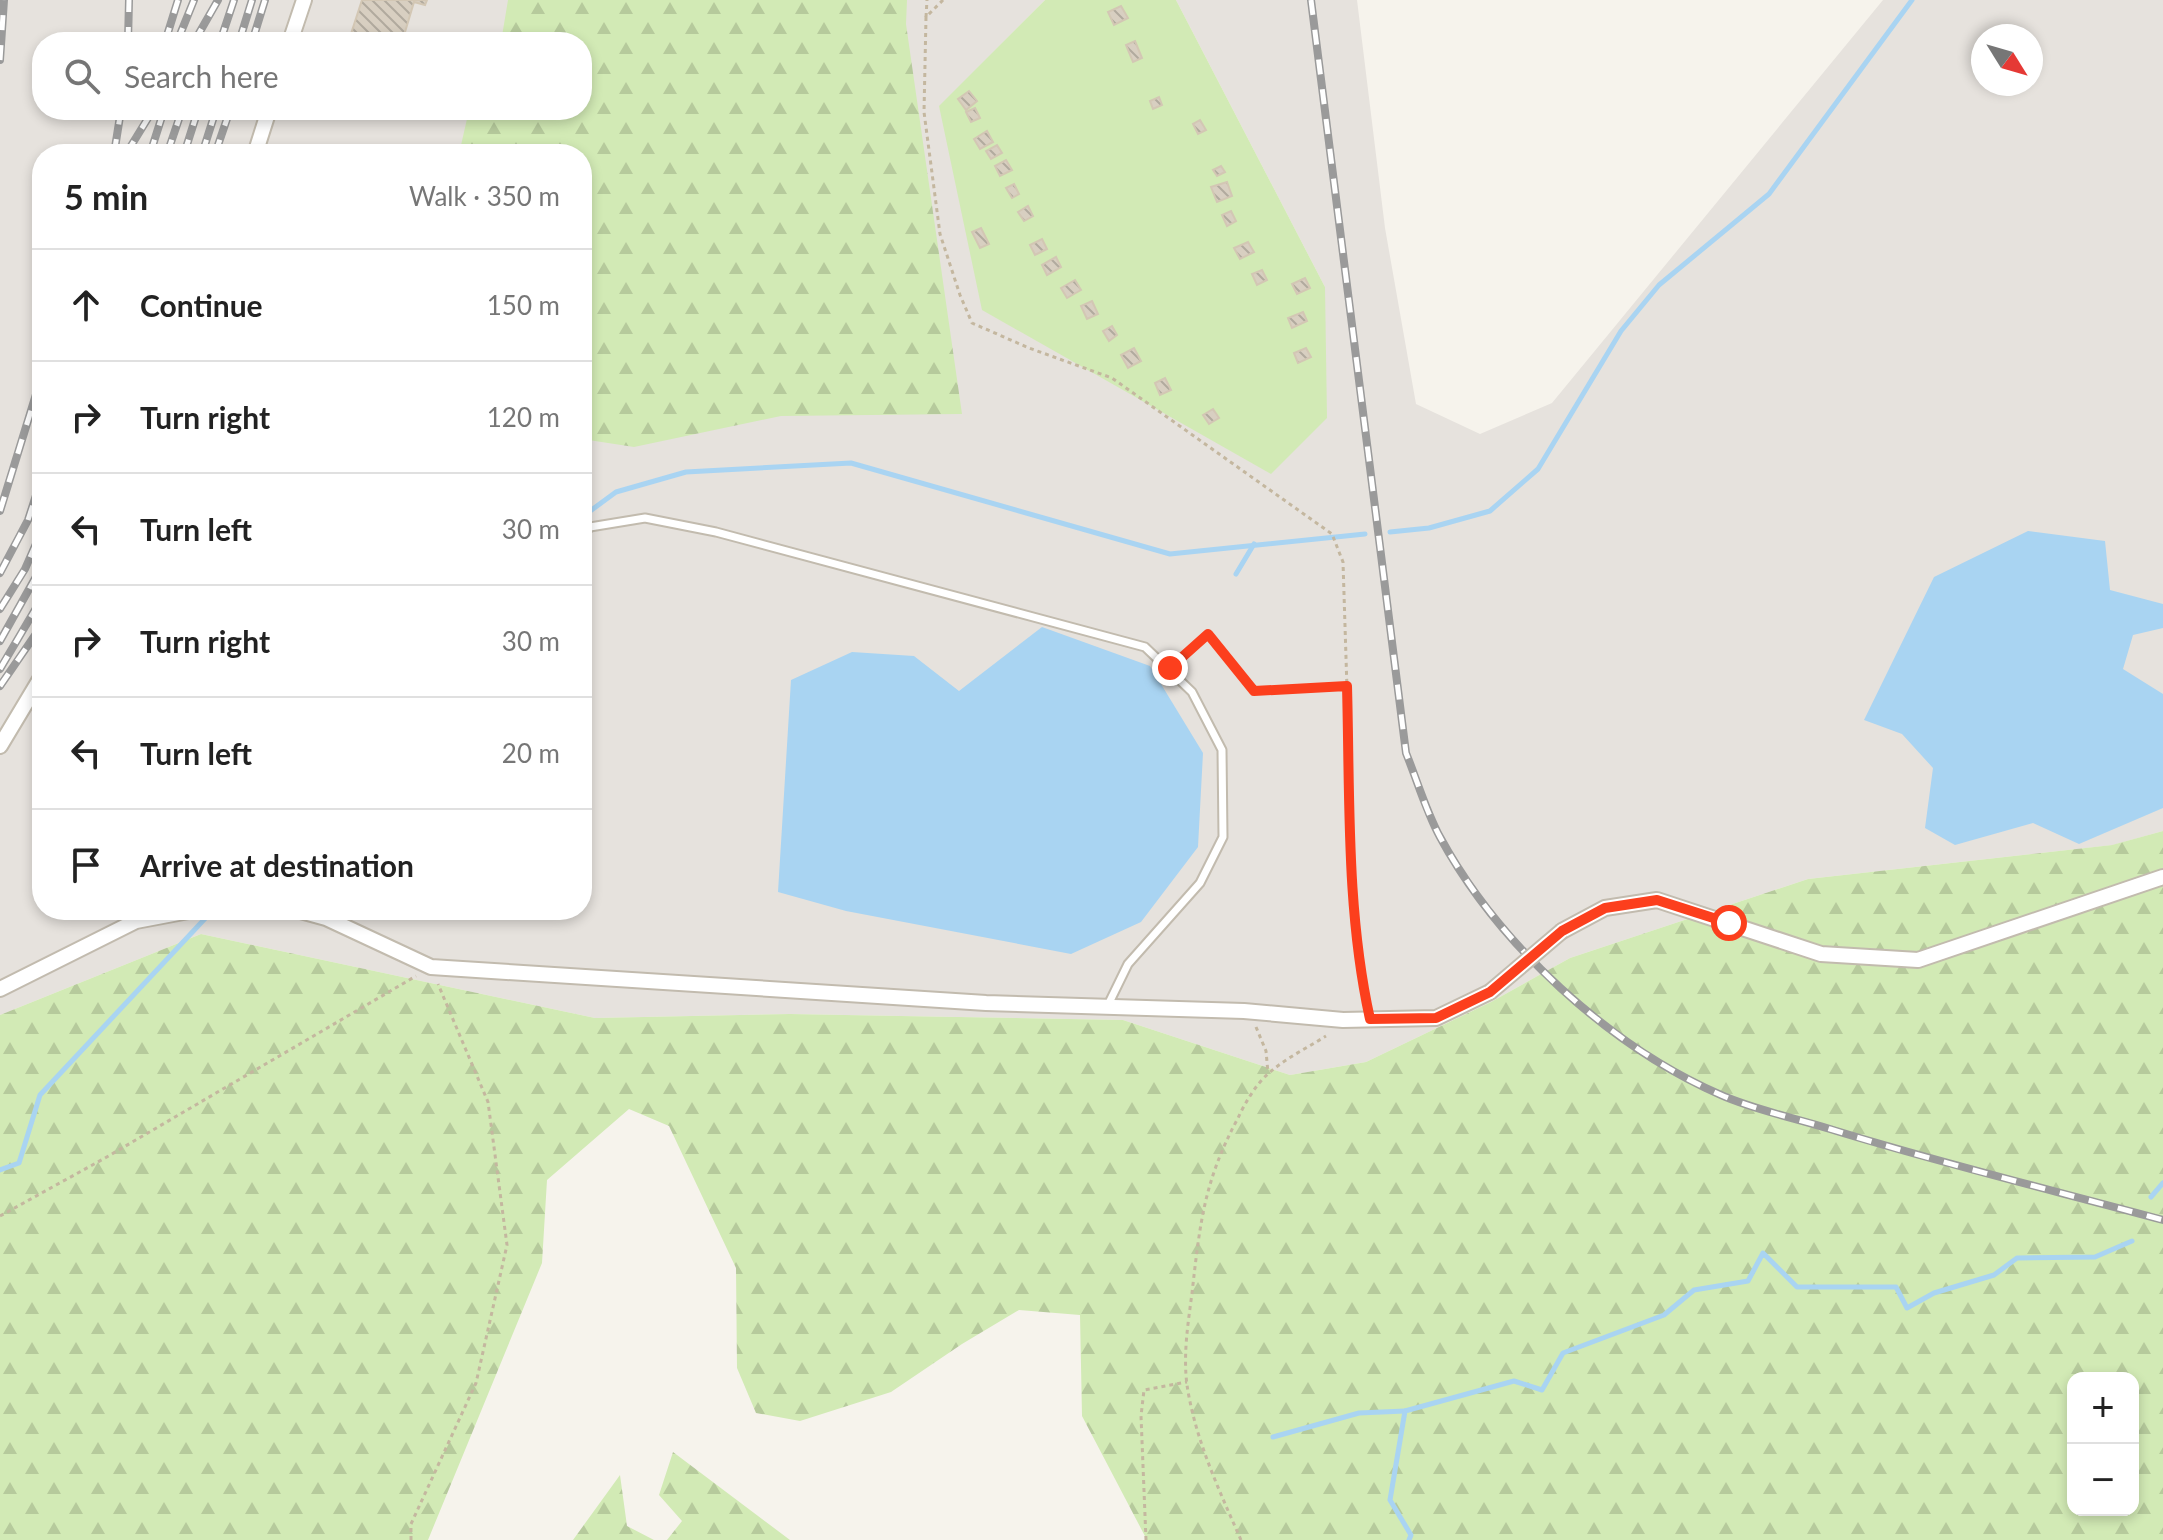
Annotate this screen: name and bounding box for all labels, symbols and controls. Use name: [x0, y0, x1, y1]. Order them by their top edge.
north arrow: [1971, 24, 2043, 96]
search box: [32, 32, 592, 120]
icon: search: [60, 54, 104, 98]
text: Search here: [124, 58, 279, 94]
text: 5 min: [64, 176, 148, 217]
text: Walk · 350 m: [409, 180, 560, 212]
icon: ahead: [64, 283, 108, 327]
text: Continue: [140, 287, 263, 323]
text: 150 m: [487, 289, 560, 321]
icon: right: [64, 395, 108, 439]
text: Turn right: [140, 399, 270, 435]
text: 120 m: [487, 401, 560, 433]
icon: left: [64, 507, 108, 551]
text: Turn left: [140, 511, 252, 547]
text: 30 m: [502, 513, 560, 545]
icon: right: [64, 619, 108, 663]
text: Turn right: [140, 623, 270, 659]
text: 30 m: [502, 625, 560, 657]
route end: [1152, 650, 1188, 686]
icon: left: [64, 731, 108, 775]
text: Turn left: [140, 735, 252, 771]
text: 20 m: [502, 737, 560, 769]
icon: arrive: [64, 843, 108, 887]
text: Arrive at destination: [140, 847, 414, 883]
route start: [1711, 905, 1747, 941]
map controls: [2067, 1372, 2139, 1516]
button: +: [2067, 1372, 2139, 1444]
button: −: [2067, 1444, 2139, 1516]

